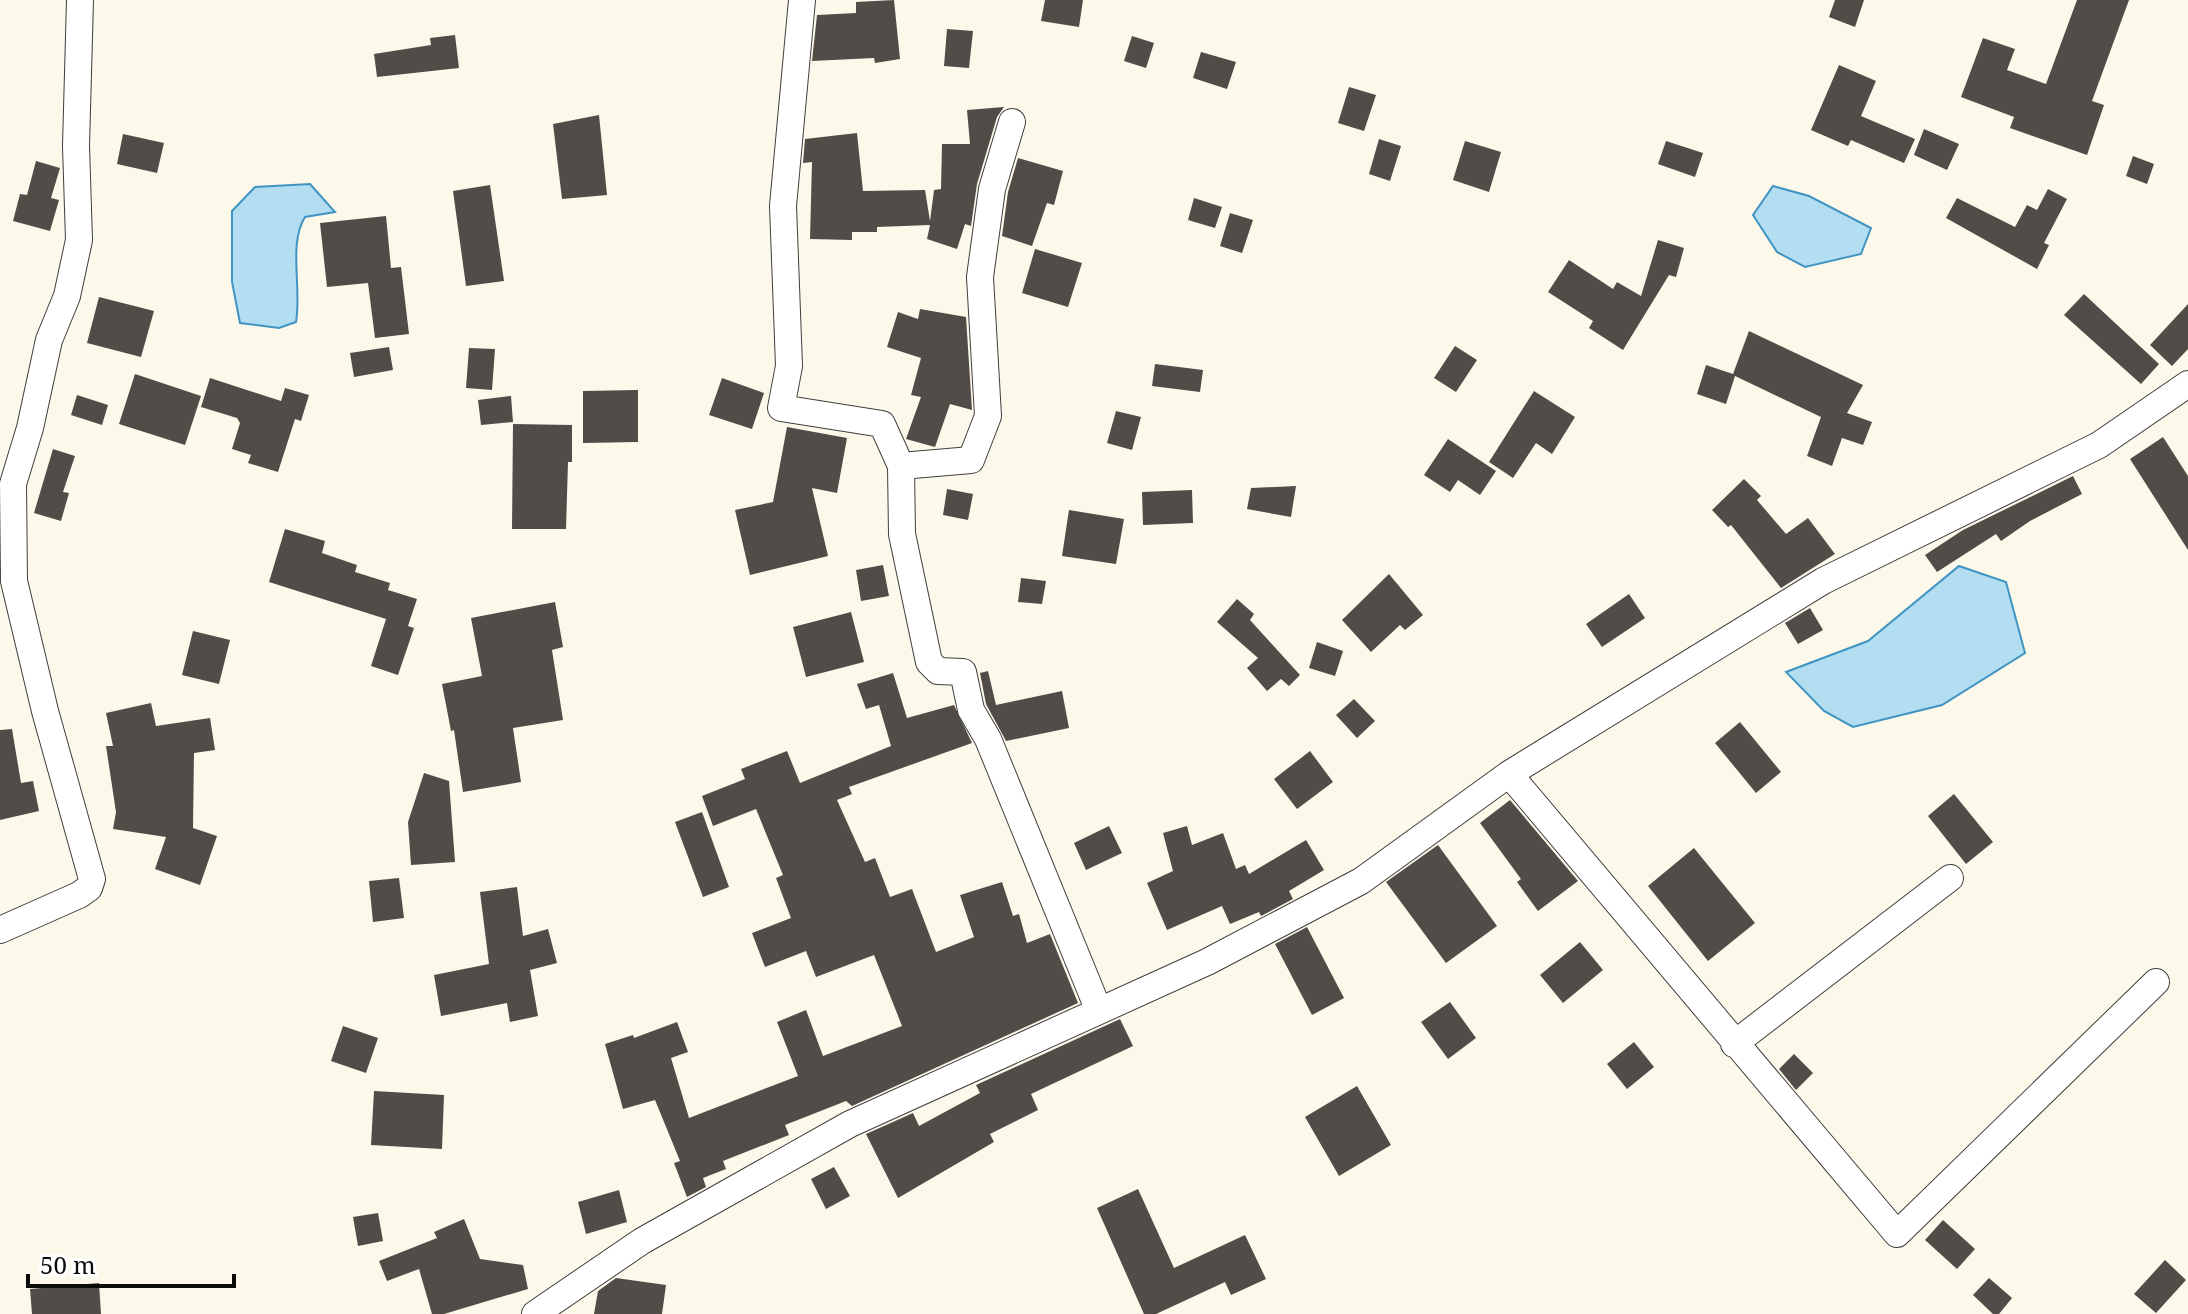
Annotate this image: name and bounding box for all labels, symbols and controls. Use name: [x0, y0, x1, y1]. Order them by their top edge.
scale bar: [28, 1238, 234, 1288]
text: 50 m: [40, 1248, 96, 1281]

